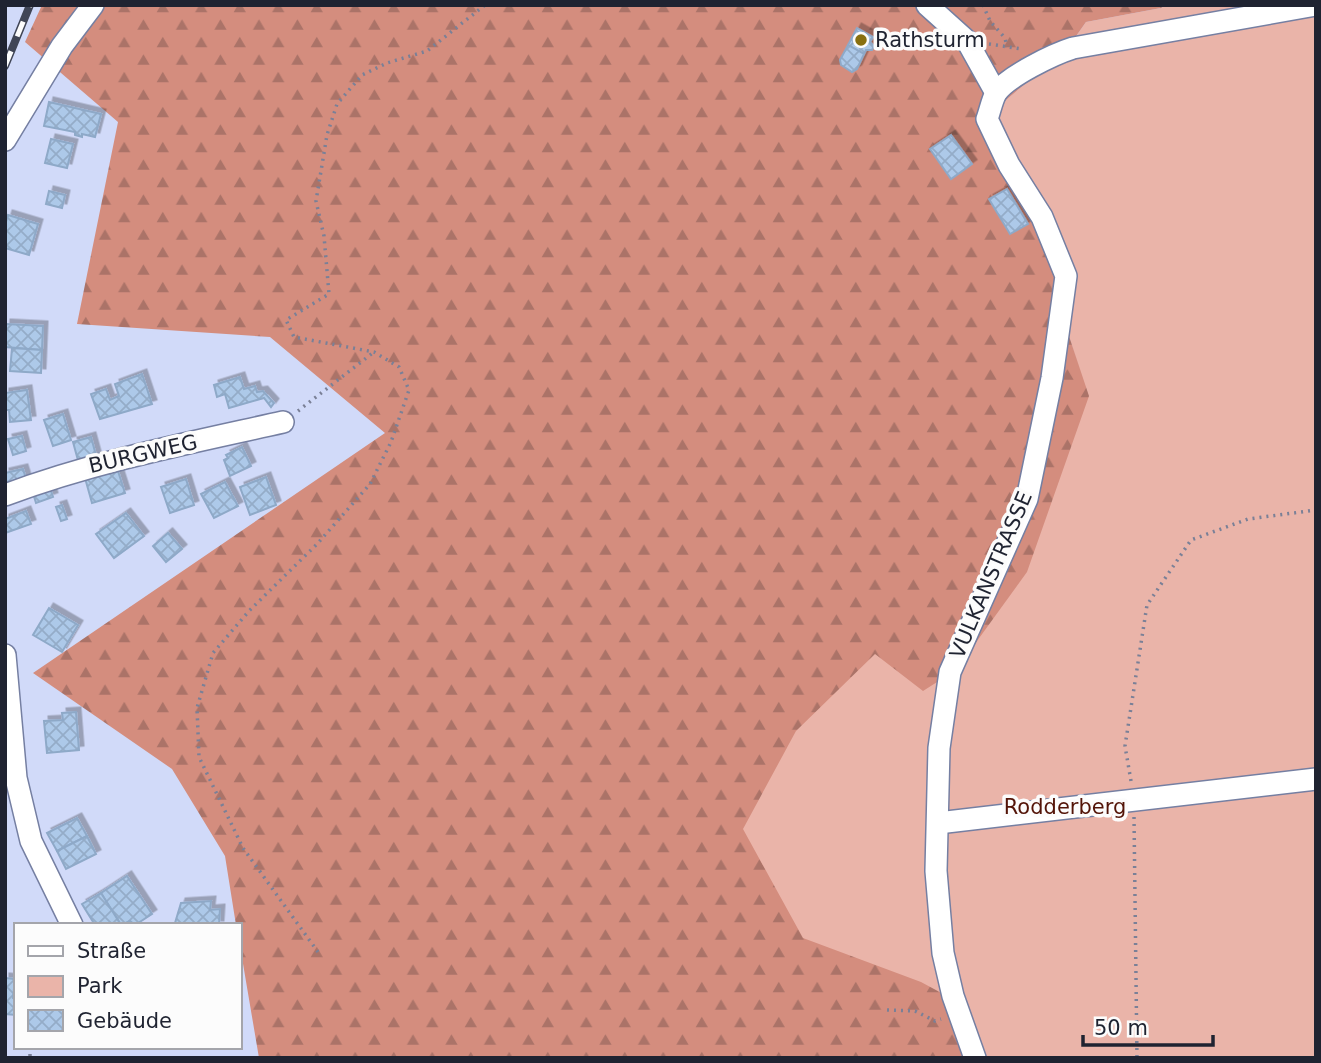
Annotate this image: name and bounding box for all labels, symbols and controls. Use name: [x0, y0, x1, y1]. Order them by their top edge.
place label: Rathsturm: [875, 28, 985, 52]
marker: Rathsturm: [853, 32, 869, 48]
street label: BURGWEG: [86, 430, 200, 478]
street label: VULKANSTRASSE: [945, 488, 1037, 662]
park label: Rodderberg: [1004, 795, 1126, 819]
legend: [14, 923, 242, 1049]
text: Straße: [77, 939, 146, 963]
text: Park: [77, 974, 123, 998]
scale bar: [1083, 1004, 1212, 1048]
text: Gebäude: [77, 1009, 172, 1033]
text: 50 m: [1094, 1016, 1148, 1040]

